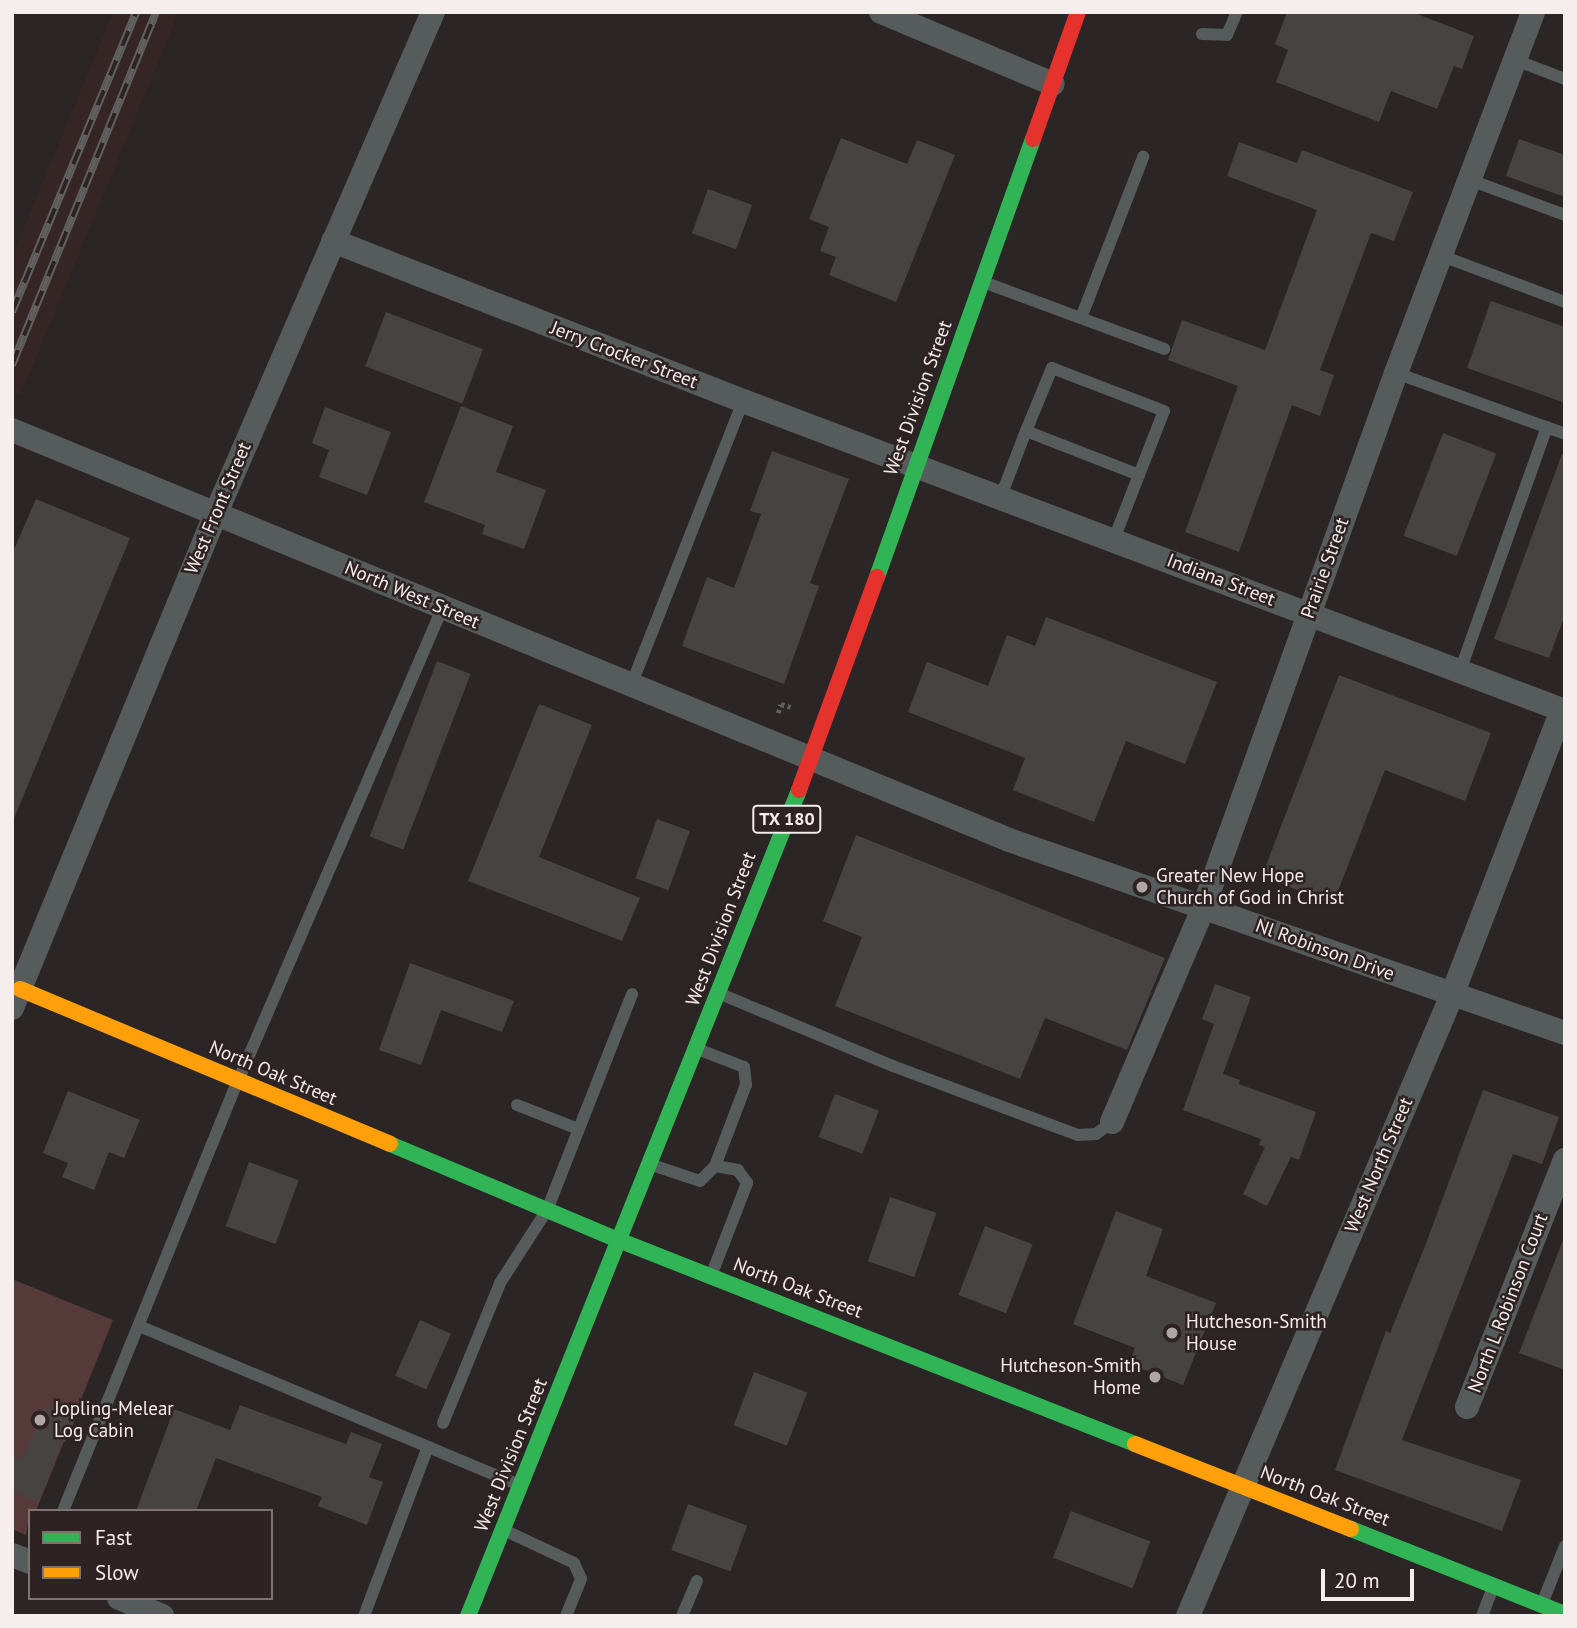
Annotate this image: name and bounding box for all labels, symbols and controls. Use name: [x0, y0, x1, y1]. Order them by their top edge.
street label: Jerry Crocker Street: [547, 316, 701, 394]
street label: West Division Street: [879, 317, 957, 479]
street label: West Front Street: [180, 439, 256, 577]
street label: Prairie Street: [1296, 514, 1354, 622]
street label: Indiana Street: [1164, 549, 1278, 611]
street label: North West Street: [341, 556, 483, 634]
road number: TX 180: [752, 804, 822, 834]
street label: West Division Street: [681, 849, 761, 1009]
place label: Greater New Hope Church of God in Christ: [1156, 865, 1344, 909]
marker: Greater New Hope Church of God in Christ: [1134, 879, 1150, 895]
street label: Nl Robinson Drive: [1253, 914, 1397, 986]
street label: North Oak Street: [205, 1036, 341, 1110]
street label: West North Street: [1340, 1094, 1418, 1236]
street label: North L Robinson Court: [1463, 1210, 1553, 1396]
street label: North Oak Street: [730, 1253, 866, 1323]
place label: Hutcheson-Smith House: [1186, 1311, 1327, 1355]
marker: Hutcheson-Smith House: [1164, 1325, 1180, 1341]
place label: Hutcheson-Smith Home: [1000, 1355, 1141, 1399]
marker: Hutcheson-Smith Home: [1147, 1369, 1163, 1385]
street label: West Division Street: [470, 1375, 552, 1535]
place label: Jopling-Melear Log Cabin: [54, 1398, 174, 1442]
marker: Jopling-Melear Log Cabin: [32, 1412, 48, 1428]
street label: North Oak Street: [1257, 1461, 1393, 1531]
legend: [28, 1509, 273, 1600]
text: Fast: [95, 1524, 132, 1551]
scale bar: [1325, 1554, 1418, 1598]
text: Slow: [95, 1559, 139, 1586]
text: 20 m: [1334, 1567, 1380, 1594]

